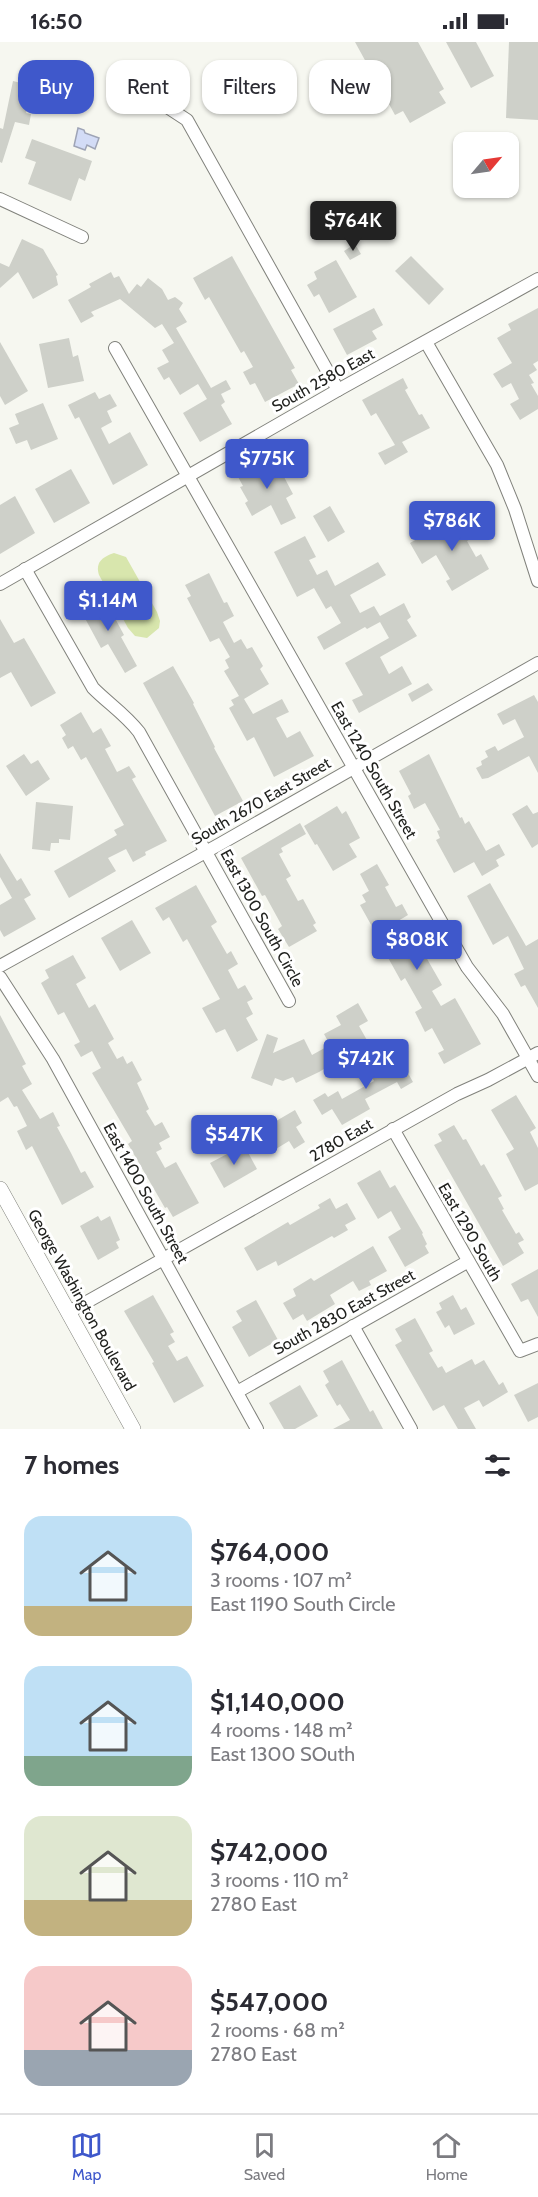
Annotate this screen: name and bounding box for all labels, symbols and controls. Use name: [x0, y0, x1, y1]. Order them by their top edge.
text: 16:50: [30, 8, 83, 35]
chip: Buy: [18, 60, 94, 114]
chip: Rent: [106, 60, 190, 114]
chip: Filters: [202, 60, 297, 114]
chip: New: [309, 60, 391, 114]
north arrow: [453, 132, 519, 198]
map controls: [453, 132, 519, 198]
pin: $764K: [311, 201, 395, 252]
text: $764K: [324, 208, 382, 232]
street label: South 2580 East: [268, 344, 378, 416]
pin: $775K: [225, 439, 309, 490]
text: $775K: [239, 446, 295, 470]
pin: $786K: [410, 501, 494, 552]
text: $786K: [423, 508, 481, 532]
pin: $1.14M: [59, 581, 157, 632]
text: $1.14M: [78, 588, 138, 612]
street label: East 1240 South Street: [327, 698, 421, 842]
street label: South 2670 East Street: [188, 753, 334, 849]
street label: East 1300 South Circle: [216, 846, 308, 990]
pin: $808K: [375, 920, 459, 971]
text: $808K: [386, 927, 448, 951]
pin: $742K: [324, 1039, 408, 1090]
text: $742K: [338, 1046, 394, 1070]
street label: 2780 East: [306, 1114, 376, 1166]
pin: $547K: [192, 1115, 276, 1166]
street label: East 1400 South Street: [99, 1119, 193, 1267]
text: $547K: [205, 1122, 263, 1146]
street label: East 1290 South: [434, 1180, 506, 1284]
street label: George Washington Boulevard: [24, 1206, 140, 1394]
street label: South 2830 East Street: [270, 1265, 419, 1359]
text: 7 homes: [24, 1449, 119, 1481]
icon: filters: [481, 1449, 514, 1482]
text: $764,000: [210, 1536, 329, 1568]
icon: home: [72, 1540, 144, 1612]
text: 3 rooms · 107 m²: [210, 1568, 352, 1592]
text: East 1190 South Circle: [210, 1592, 395, 1616]
text: $1,140,000: [210, 1686, 345, 1718]
icon: home: [72, 1690, 144, 1762]
text: 4 rooms · 148 m²: [210, 1718, 353, 1742]
text: East 1300 SOuth: [210, 1742, 355, 1766]
text: $742,000: [210, 1836, 328, 1868]
icon: home: [72, 1840, 144, 1912]
text: 3 rooms · 110 m²: [210, 1868, 349, 1892]
text: 2780 East: [210, 1892, 297, 1916]
text: $547,000: [210, 1986, 328, 2018]
icon: home: [72, 1990, 144, 2062]
text: 2 rooms · 68 m²: [210, 2018, 345, 2042]
text: 2780 East: [210, 2042, 297, 2066]
tab: Map: [70, 2129, 103, 2184]
tab: Saved: [244, 2129, 285, 2184]
tab: Home: [426, 2129, 468, 2184]

